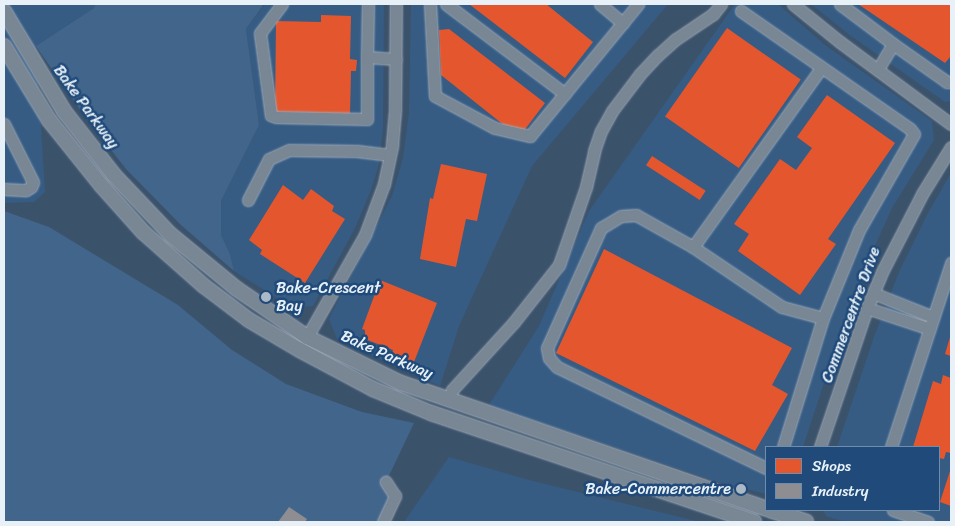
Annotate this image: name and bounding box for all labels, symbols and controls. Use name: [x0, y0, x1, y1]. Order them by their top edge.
street label: Bake Parkway: [49, 61, 123, 153]
street label: Commercentre Drive: [817, 244, 885, 386]
place label: Bake-Crescent Bay: [276, 278, 380, 316]
marker: Bake-Crescent Bay: [260, 291, 272, 303]
street label: Bake Parkway: [338, 326, 436, 384]
legend: [765, 446, 940, 511]
text: Shops: [812, 453, 851, 479]
text: Industry: [812, 478, 869, 504]
place label: Bake-Commercentre: [585, 479, 731, 499]
marker: Bake-Commercentre: [735, 483, 747, 495]

